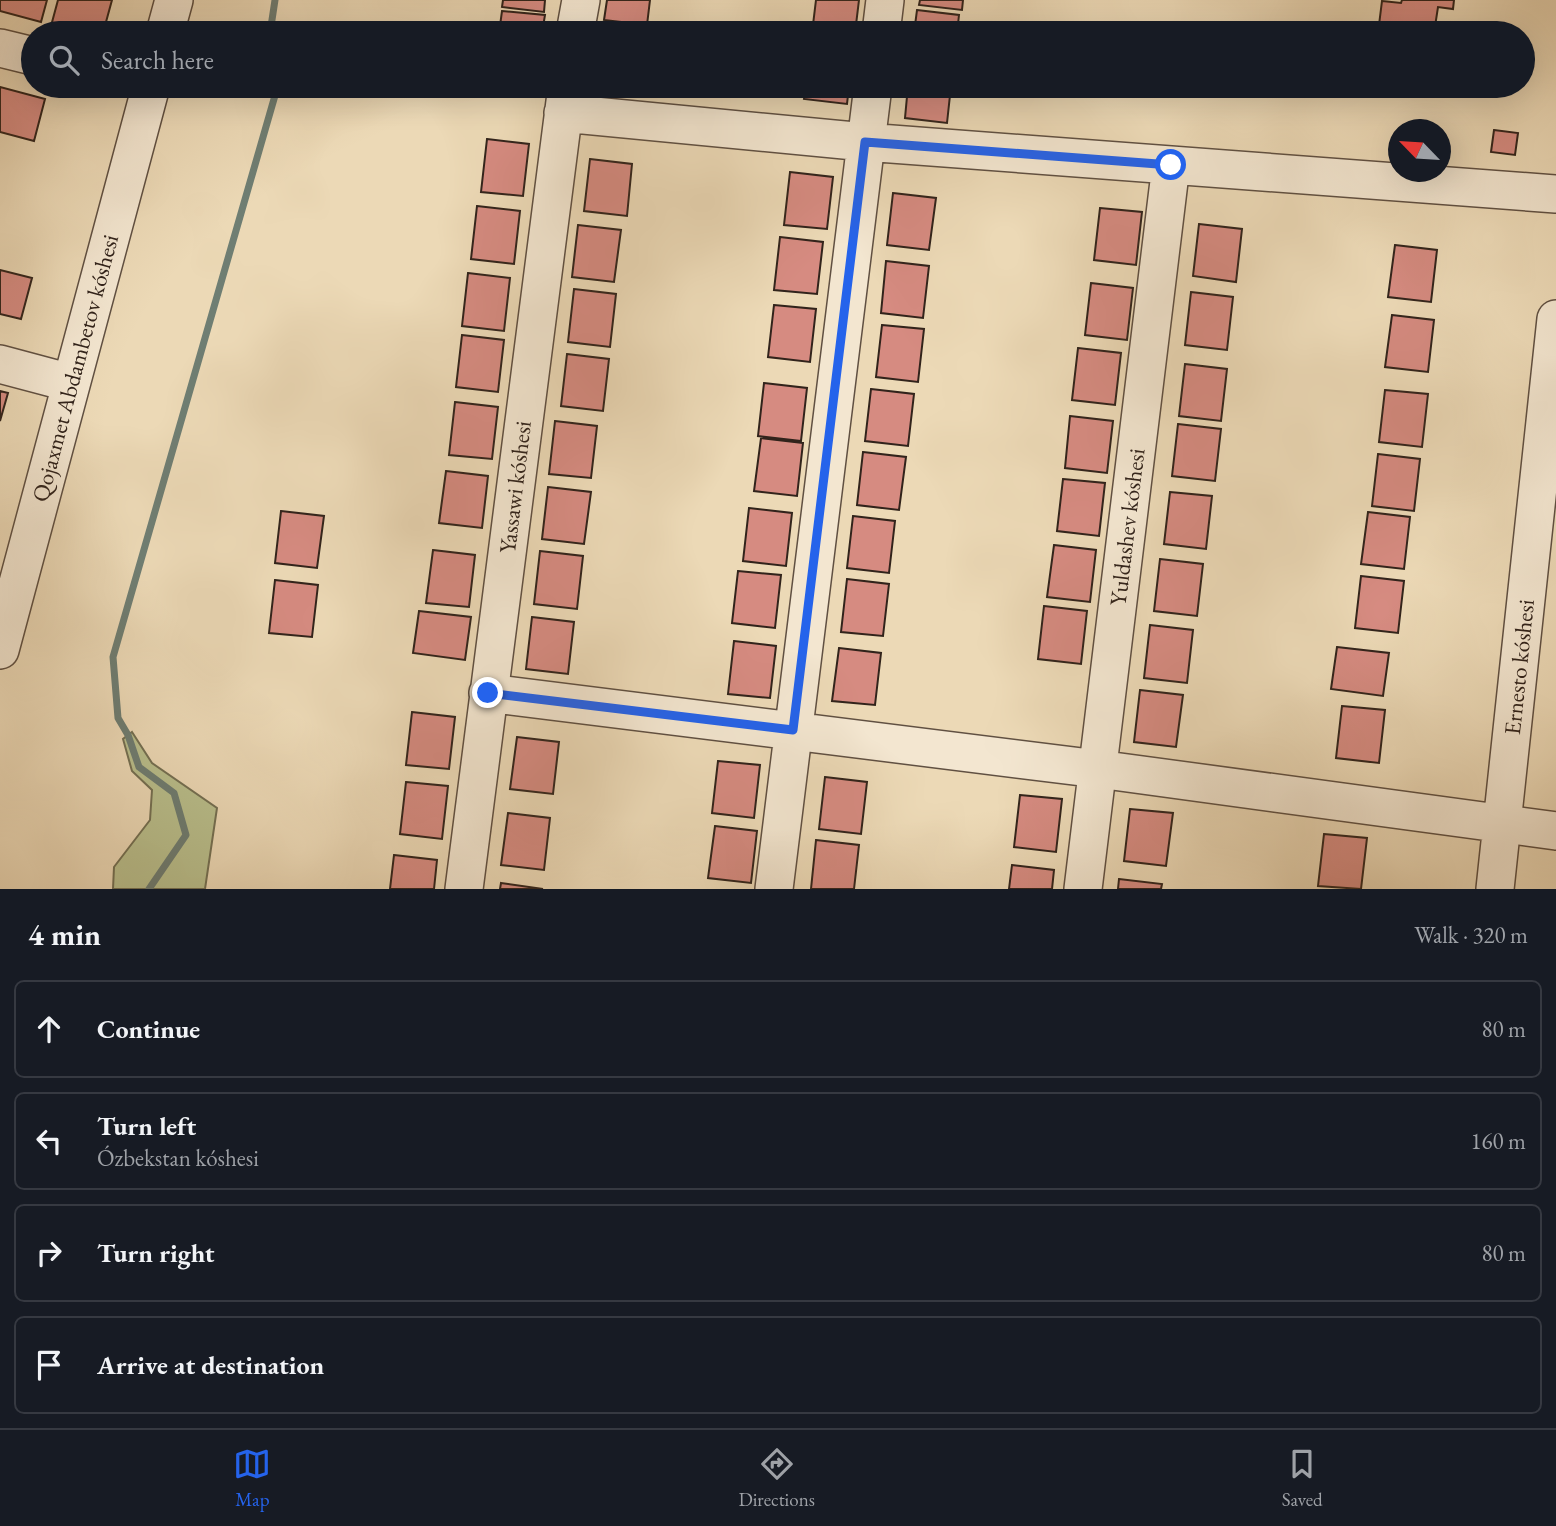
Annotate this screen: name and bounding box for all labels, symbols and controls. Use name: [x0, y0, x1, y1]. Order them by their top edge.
search box: [21, 21, 1535, 98]
icon: search: [45, 41, 83, 79]
text: Search here: [101, 43, 214, 77]
north arrow: [1388, 119, 1451, 182]
route start: [1155, 149, 1186, 180]
street label: Qojaxmet Abdambetov kóshesi: [25, 231, 125, 505]
street label: Yassawi kóshesi: [492, 419, 538, 555]
street label: Yuldashev kóshesi: [1102, 446, 1152, 607]
street label: Ernesto kóshesi: [1497, 598, 1541, 736]
route end: [472, 677, 503, 708]
text: 4 min: [28, 915, 101, 954]
text: Walk · 320 m: [1414, 920, 1528, 950]
icon: ahead: [30, 1010, 68, 1048]
text: Continue: [97, 1012, 200, 1046]
text: 80 m: [1481, 1014, 1526, 1044]
text: Turn left: [97, 1109, 196, 1143]
icon: left: [30, 1122, 68, 1160]
text: 160 m: [1470, 1126, 1526, 1156]
text: Ózbekstan kóshesi: [97, 1143, 259, 1173]
icon: right: [30, 1234, 68, 1272]
text: Turn right: [97, 1236, 215, 1270]
text: 80 m: [1481, 1238, 1526, 1268]
icon: arrive: [30, 1346, 68, 1384]
text: Arrive at destination: [97, 1348, 324, 1382]
tab: Map: [233, 1445, 271, 1512]
tab: Directions: [738, 1445, 815, 1512]
tab: Saved: [1282, 1445, 1323, 1512]

